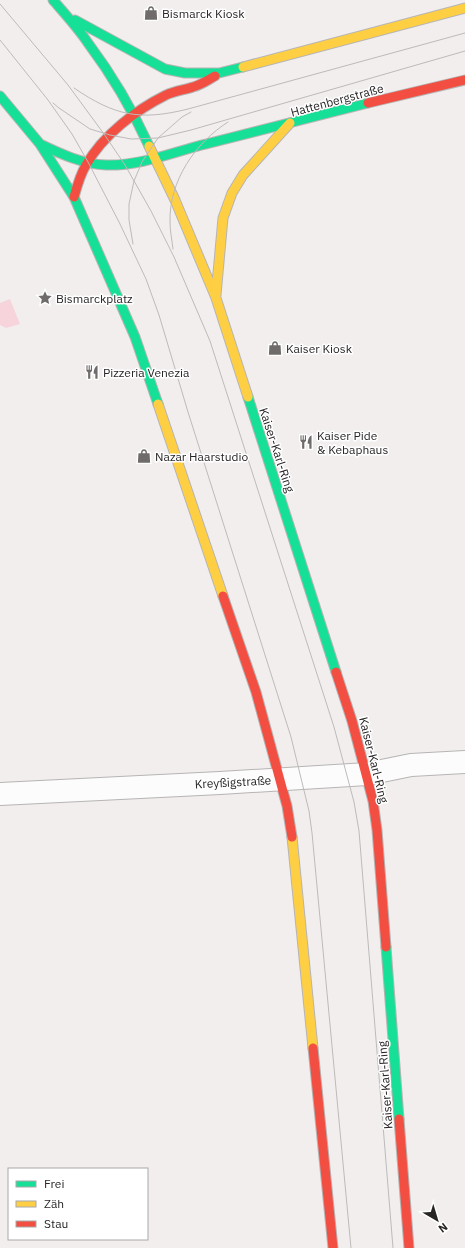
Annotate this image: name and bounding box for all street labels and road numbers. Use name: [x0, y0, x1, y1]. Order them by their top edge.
street label: Hattenbergstraße: [289, 80, 385, 120]
street label: Kaiser-Karl-Ring: [256, 406, 298, 495]
street label: Kaiser-Karl-Ring: [356, 715, 392, 805]
street label: Kreyßigstraße: [194, 772, 272, 791]
street label: Kaiser-Karl-Ring: [374, 1040, 396, 1130]

